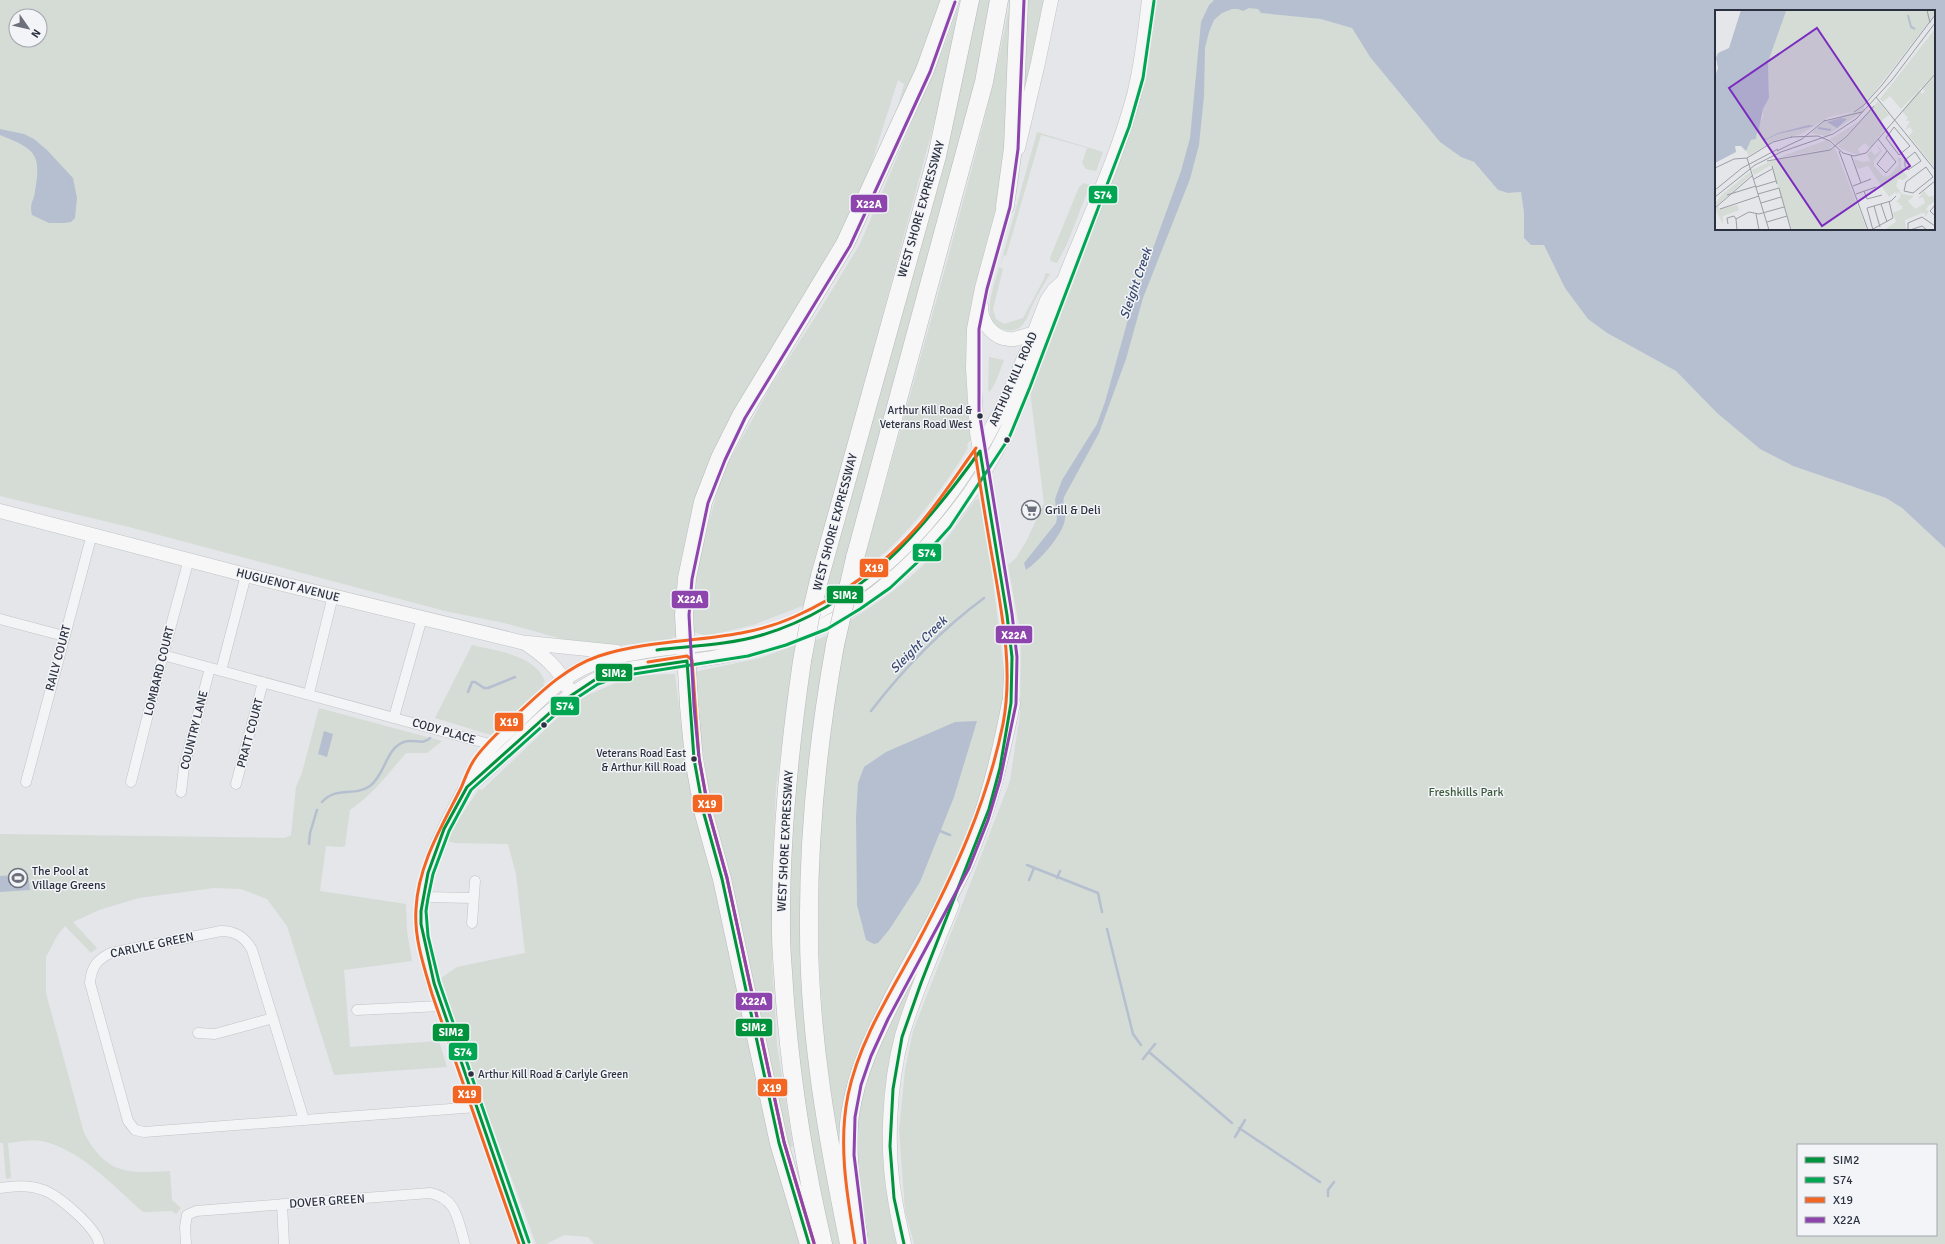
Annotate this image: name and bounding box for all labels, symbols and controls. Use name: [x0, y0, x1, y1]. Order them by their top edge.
north arrow: [8, 8, 48, 48]
inset map: [1715, 10, 1935, 230]
text: N: [28, 27, 43, 40]
street label: WEST SHORE EXPRESSWAY: [895, 139, 948, 279]
line badge: S74: [1088, 185, 1118, 204]
text: S74: [1094, 189, 1112, 202]
line badge: X22A: [850, 194, 888, 213]
text: X22A: [856, 198, 882, 211]
water label: Sleight Creek: [1116, 244, 1156, 321]
street label: ARTHUR KILL ROAD: [986, 329, 1041, 429]
place label: Arthur Kill Road & Veterans Road West: [880, 404, 972, 431]
marker: Arthur Kill Road & Veterans Road West: [975, 411, 985, 421]
unlabelled marker: [1002, 435, 1012, 445]
street label: WEST SHORE EXPRESSWAY: [810, 452, 861, 592]
supermarket icon: Grill & Deli: [1020, 499, 1042, 521]
place label: Grill & Deli: [1045, 503, 1101, 518]
line badge: S74: [912, 543, 942, 562]
text: S74: [918, 547, 936, 560]
line badge: X19: [859, 558, 889, 578]
text: X19: [865, 562, 883, 575]
street label: HUGUENOT AVENUE: [235, 565, 341, 606]
line badge: SIM2: [826, 585, 864, 604]
text: SIM2: [833, 589, 857, 602]
line badge: X22A: [671, 590, 709, 609]
text: X22A: [677, 593, 703, 606]
water label: Sleight Creek: [887, 612, 952, 677]
street label: RAILY COURT: [42, 623, 75, 693]
street label: LOMBARD COURT: [141, 625, 178, 717]
line badge: X22A: [995, 625, 1033, 644]
text: X22A: [1001, 629, 1027, 642]
line badge: SIM2: [595, 663, 633, 682]
text: SIM2: [602, 667, 626, 680]
street label: COUNTRY LANE: [177, 689, 212, 771]
line badge: S74: [550, 696, 580, 716]
street label: PRATT COURT: [234, 697, 267, 770]
text: S74: [556, 700, 574, 713]
line badge: X19: [494, 712, 524, 732]
street label: CODY PLACE: [410, 715, 478, 748]
text: X19: [500, 716, 518, 729]
unlabelled marker: [539, 720, 549, 730]
place label: Veterans Road East & Arthur Kill Road: [596, 747, 686, 774]
marker: Veterans Road East & Arthur Kill Road: [689, 754, 699, 764]
street label: WEST SHORE EXPRESSWAY: [774, 770, 797, 912]
park label: Freshkills Park: [1428, 785, 1504, 800]
line badge: X19: [692, 794, 723, 813]
text: X19: [698, 798, 716, 811]
place label: The Pool at Village Greens: [32, 864, 106, 893]
sports icon: The Pool at Village Greens: [7, 867, 29, 889]
street label: CARLYLE GREEN: [109, 929, 195, 962]
line badge: X22A: [735, 992, 773, 1011]
text: X22A: [741, 995, 767, 1008]
line badge: SIM2: [735, 1018, 773, 1037]
text: SIM2: [742, 1021, 766, 1034]
line badge: SIM2: [432, 1023, 470, 1042]
text: SIM2: [439, 1026, 463, 1039]
line badge: S74: [448, 1042, 478, 1061]
text: S74: [454, 1046, 472, 1059]
place label: Arthur Kill Road & Carlyle Green: [478, 1068, 628, 1081]
marker: Arthur Kill Road & Carlyle Green: [466, 1069, 476, 1079]
line badge: X19: [757, 1078, 788, 1097]
text: X19: [763, 1082, 781, 1095]
line badge: X19: [452, 1085, 482, 1104]
text: X19: [458, 1088, 476, 1101]
legend: [1797, 1144, 1937, 1236]
text: SIM2: [1833, 1153, 1859, 1168]
text: S74: [1833, 1173, 1853, 1188]
street label: DOVER GREEN: [289, 1191, 365, 1212]
text: X19: [1833, 1193, 1853, 1208]
text: X22A: [1833, 1213, 1861, 1228]

